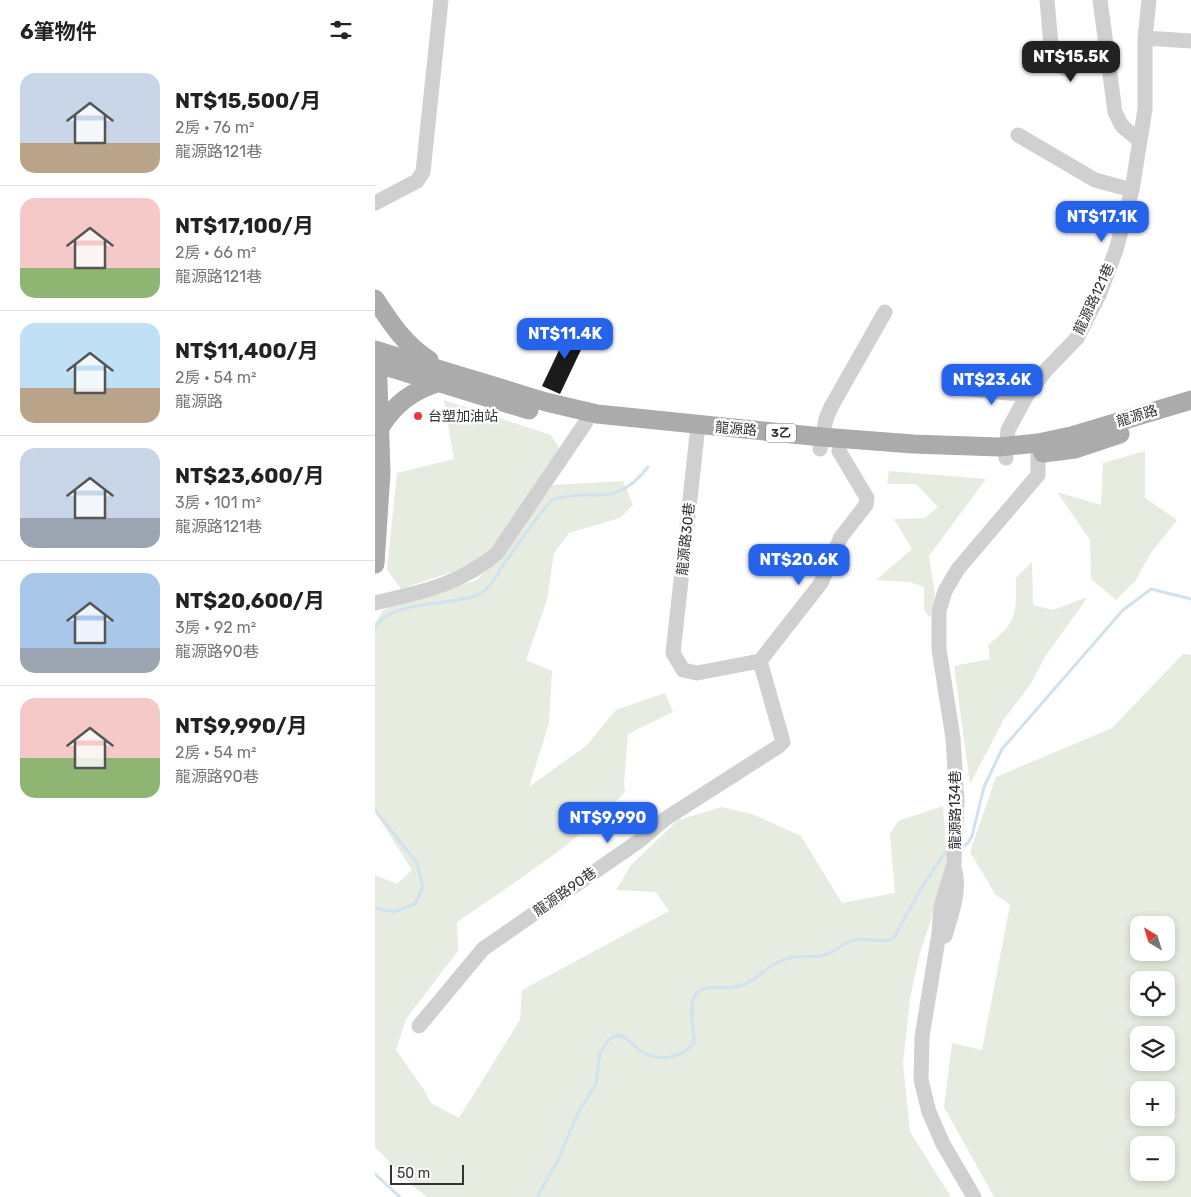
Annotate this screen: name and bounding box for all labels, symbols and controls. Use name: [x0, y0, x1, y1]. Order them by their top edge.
icon: filters: [327, 16, 355, 44]
text: 6筆物件: [20, 19, 97, 44]
pin: NT$15.5K: [1019, 41, 1123, 83]
text: NT$15.5K: [1033, 47, 1109, 66]
text: NT$15,500/月: [175, 88, 321, 113]
icon: home: [60, 93, 120, 153]
text: 2房 · 76 m²: [175, 118, 254, 137]
text: 龍源路121巷: [175, 142, 262, 161]
pin: NT$17.1K: [1050, 200, 1154, 243]
text: NT$17.1K: [1067, 207, 1137, 226]
text: NT$17,100/月: [175, 213, 314, 238]
icon: home: [60, 218, 120, 278]
text: 2房 · 66 m²: [175, 243, 256, 262]
street label: 龍源路121巷: [1070, 261, 1118, 337]
text: 龍源路121巷: [175, 267, 262, 286]
pin: NT$11.4K: [513, 318, 617, 360]
text: NT$11.4K: [528, 324, 602, 343]
text: NT$11,400/月: [175, 338, 319, 363]
icon: home: [60, 343, 120, 403]
pin: NT$23.6K: [940, 364, 1044, 406]
text: 2房 · 54 m²: [175, 368, 257, 387]
text: NT$23.6K: [953, 370, 1031, 389]
text: 龍源路: [175, 392, 223, 411]
street label: 龍源路: [1114, 402, 1160, 430]
place label: 台塑加油站: [428, 408, 498, 425]
marker: 台塑加油站: [412, 410, 424, 422]
street label: 龍源路: [714, 419, 758, 439]
road number: 3乙: [766, 423, 796, 442]
text: NT$23,600/月: [175, 463, 324, 488]
icon: home: [60, 468, 120, 528]
text: 3房 · 101 m²: [175, 493, 261, 512]
street label: 龍源路30巷: [674, 502, 698, 576]
text: 龍源路121巷: [175, 517, 262, 536]
pin: NT$20.6K: [747, 544, 851, 586]
text: NT$20.6K: [760, 550, 838, 569]
text: NT$20,600/月: [175, 588, 325, 613]
icon: home: [60, 593, 120, 653]
text: 3房 · 92 m²: [175, 618, 256, 637]
text: 龍源路90巷: [175, 642, 259, 661]
text: NT$9,990/月: [175, 713, 308, 738]
icon: home: [60, 718, 120, 778]
text: 2房 · 54 m²: [175, 743, 257, 762]
text: 龍源路90巷: [175, 767, 259, 786]
street label: 龍源路134巷: [947, 770, 964, 850]
pin: NT$9,990: [556, 802, 660, 844]
text: NT$9,990: [570, 808, 646, 827]
street label: 龍源路90巷: [530, 864, 600, 920]
north arrow: [1130, 916, 1175, 961]
map controls: [1130, 916, 1175, 1181]
button: locate: [1130, 971, 1175, 1016]
button: layers: [1130, 1026, 1175, 1071]
button: +: [1130, 1081, 1175, 1126]
button: −: [1130, 1136, 1175, 1181]
scale bar: [390, 1162, 464, 1185]
text: 50 m: [397, 1165, 430, 1182]

